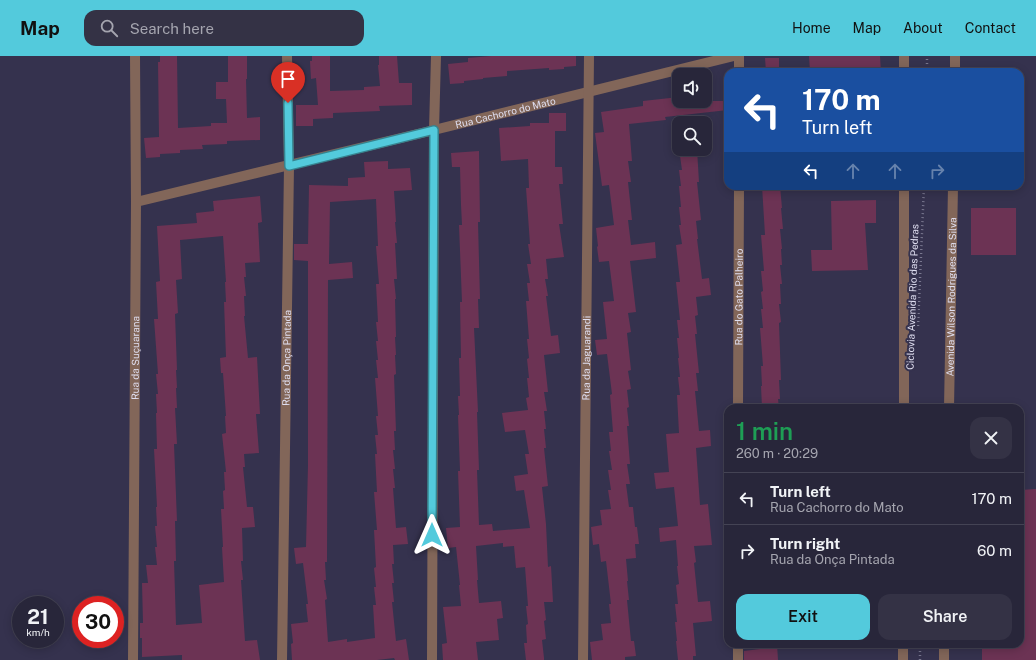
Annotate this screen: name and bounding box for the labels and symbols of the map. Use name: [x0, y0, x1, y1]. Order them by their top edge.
pin: [271, 62, 305, 103]
street label: Rua Cachorro do Mato: [454, 94, 557, 131]
street label: Avenida Wilson Rodrigues da Silva: [944, 217, 958, 377]
street label: Ciclovia Avenida Rio das Pedras: [903, 224, 921, 370]
street label: Rua do Gato Palheiro: [732, 248, 745, 346]
street label: Rua da Onça Pintada: [280, 310, 293, 406]
street label: Rua da Suçuarana: [129, 316, 141, 400]
street label: Rua da Jaguarandi: [580, 316, 592, 400]
position arrow: [411, 514, 453, 556]
speed limit sign: 30: [72, 596, 124, 648]

